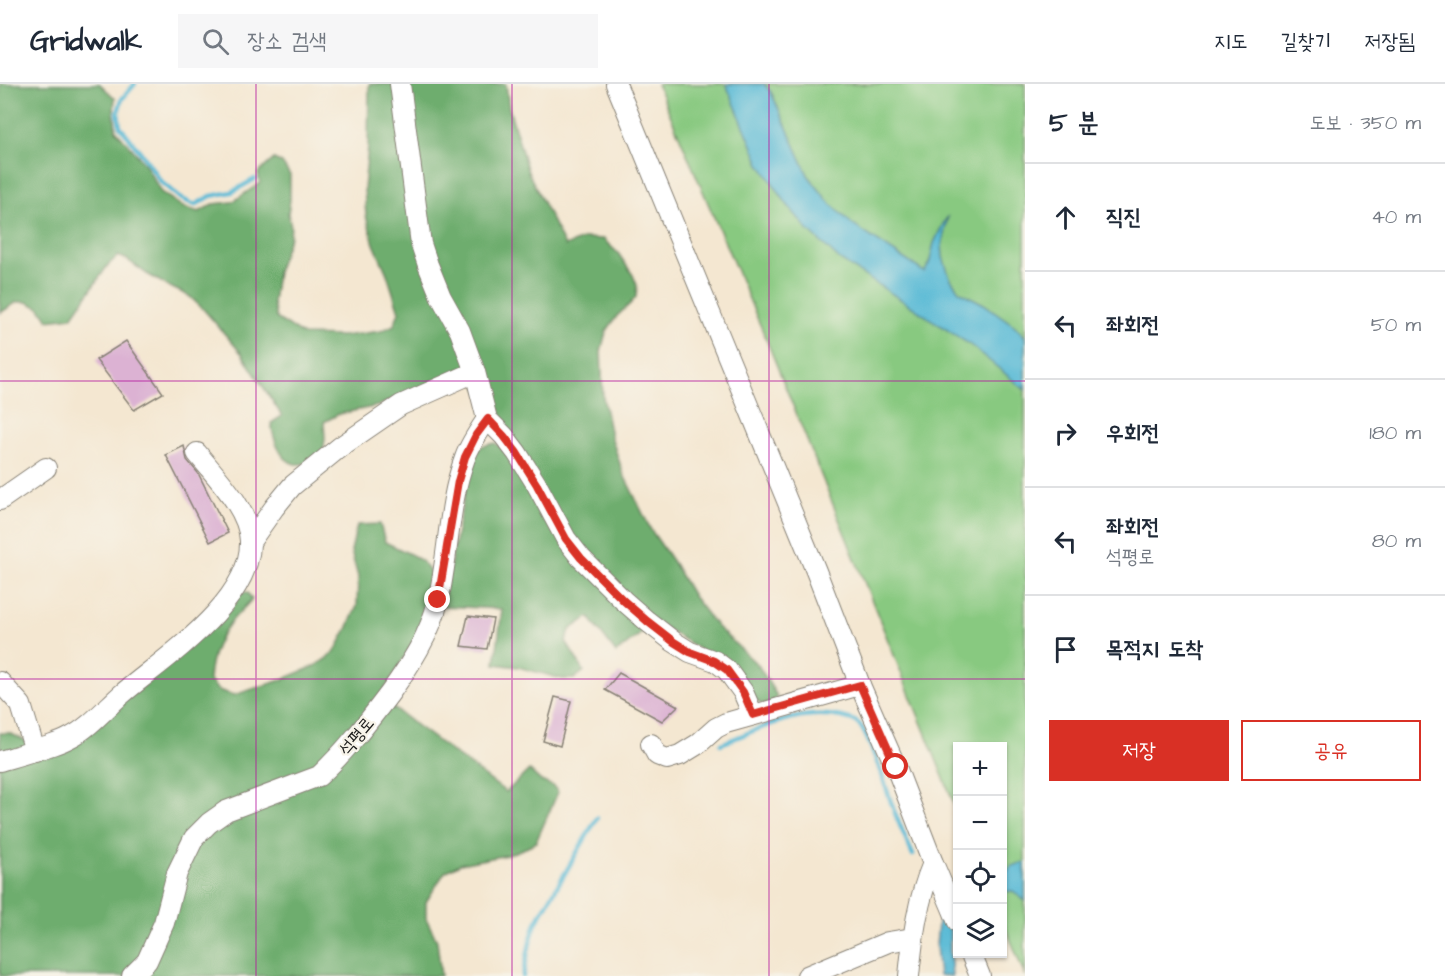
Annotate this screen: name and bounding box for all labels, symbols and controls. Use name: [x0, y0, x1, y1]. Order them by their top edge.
search box: [178, 14, 598, 68]
text: Gridwalk: [30, 22, 142, 61]
icon: search: [199, 25, 232, 58]
text: 장소 검색: [247, 26, 327, 57]
text: 지도: [1214, 27, 1248, 56]
text: 길찾기: [1281, 27, 1331, 56]
text: 저장됨: [1364, 27, 1415, 56]
text: 5 분: [1049, 105, 1099, 141]
text: 도보 · 350 m: [1309, 109, 1421, 137]
icon: ahead: [1049, 201, 1082, 234]
text: 직진: [1106, 202, 1141, 233]
text: 40 m: [1371, 203, 1421, 231]
icon: left: [1049, 309, 1082, 342]
text: 좌회전: [1106, 310, 1159, 341]
text: 50 m: [1371, 311, 1421, 339]
icon: right: [1049, 417, 1082, 450]
text: 우회전: [1106, 418, 1159, 449]
text: 180 m: [1369, 419, 1421, 447]
text: 좌회전: [1106, 512, 1159, 543]
icon: left: [1049, 525, 1082, 558]
text: 80 m: [1372, 527, 1421, 555]
text: 석평로: [1106, 543, 1154, 571]
route end: [424, 586, 450, 612]
icon: arrive: [1049, 633, 1082, 666]
text: 목적지 도착: [1106, 634, 1203, 665]
street label: 석평로: [333, 712, 380, 761]
button: 저장: [1049, 720, 1229, 781]
button: 공유: [1241, 720, 1421, 781]
map controls: [953, 742, 1007, 958]
button: +: [953, 742, 1007, 796]
route start: [882, 753, 908, 779]
button: −: [953, 796, 1007, 850]
button: locate: [953, 850, 1007, 904]
button: layers: [953, 904, 1007, 958]

